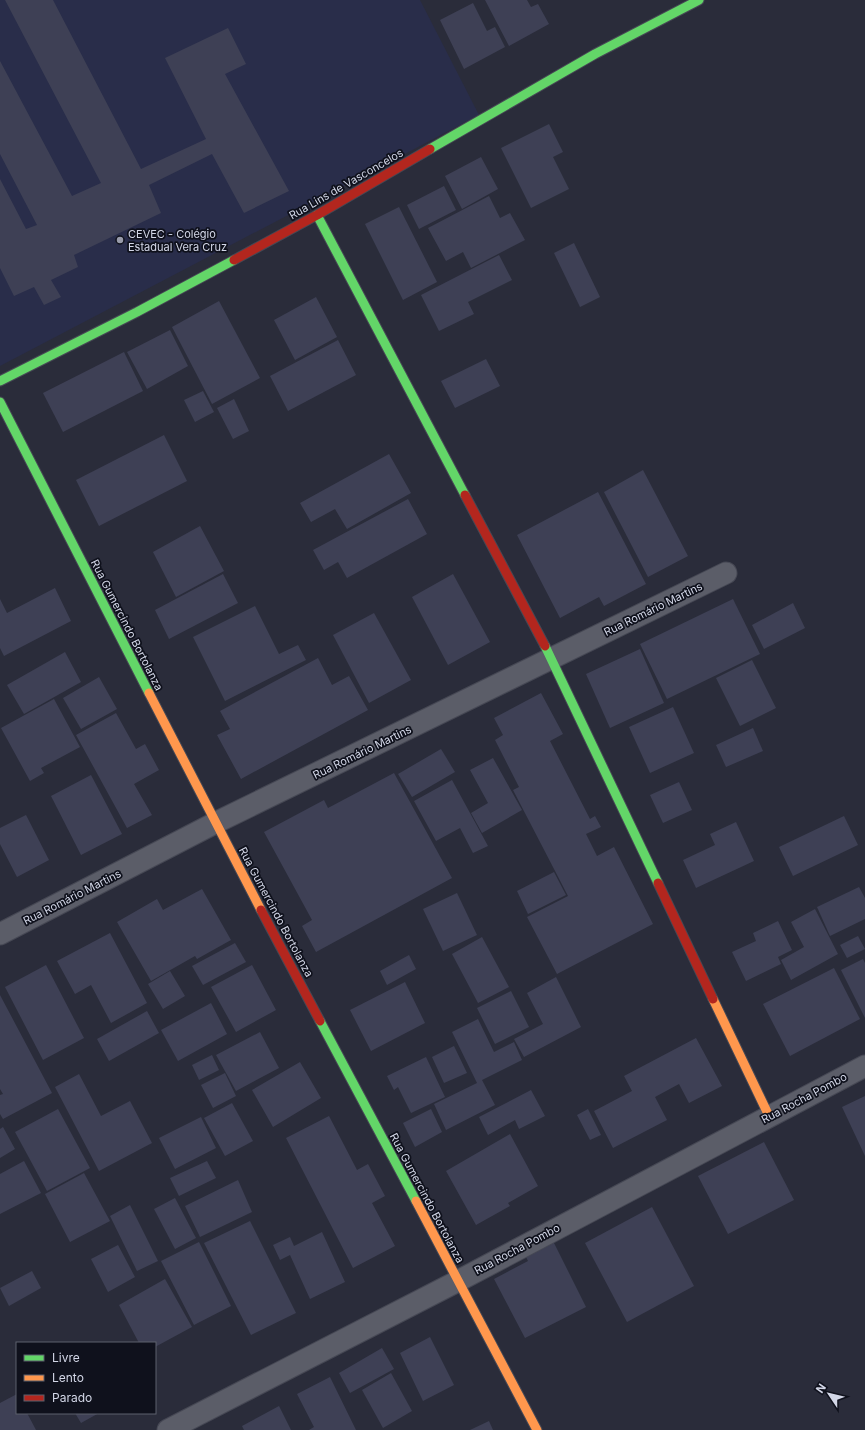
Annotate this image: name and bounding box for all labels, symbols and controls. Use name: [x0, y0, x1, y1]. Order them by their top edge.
street label: Rua Lins de Vasconcelos: [286, 145, 406, 222]
place label: CEVEC - Colégio Estadual Vera Cruz: [128, 227, 227, 254]
marker: CEVEC - Colégio Estadual Vera Cruz: [115, 235, 125, 245]
street label: Rua Gumercindo Bortolanza: [88, 557, 166, 693]
street label: Rua Romário Martins: [601, 579, 705, 639]
street label: Rua Romário Martins: [310, 722, 414, 782]
street label: Rua Gumercindo Bortolanza: [236, 845, 316, 979]
street label: Rua Romário Martins: [21, 866, 123, 928]
street label: Rua Rocha Pombo: [759, 1069, 850, 1126]
street label: Rua Gumercindo Bortolanza: [387, 1131, 467, 1265]
street label: Rua Rocha Pombo: [472, 1220, 563, 1277]
legend: [16, 1342, 156, 1414]
text: Livre: [52, 1350, 80, 1365]
text: Lento: [52, 1370, 84, 1385]
north arrow: [809, 1374, 849, 1414]
text: N: [813, 1381, 829, 1396]
text: Parado: [52, 1390, 92, 1405]

